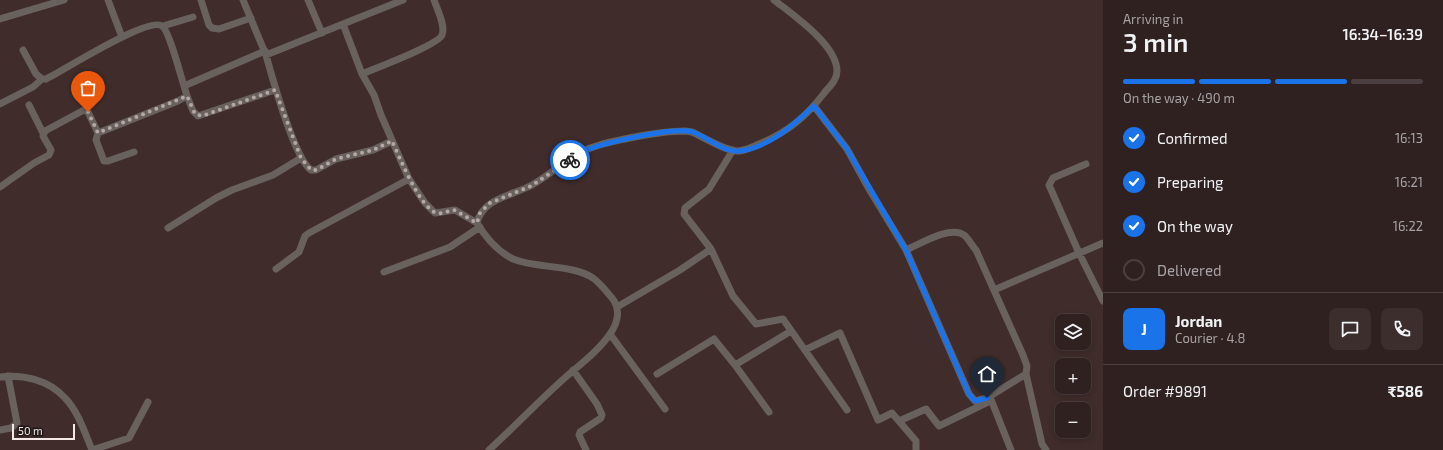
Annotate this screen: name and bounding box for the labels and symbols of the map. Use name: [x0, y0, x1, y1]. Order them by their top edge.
pin: [71, 71, 105, 112]
courier: [550, 140, 590, 180]
pin: [970, 357, 1004, 398]
scale bar: [12, 422, 75, 441]

